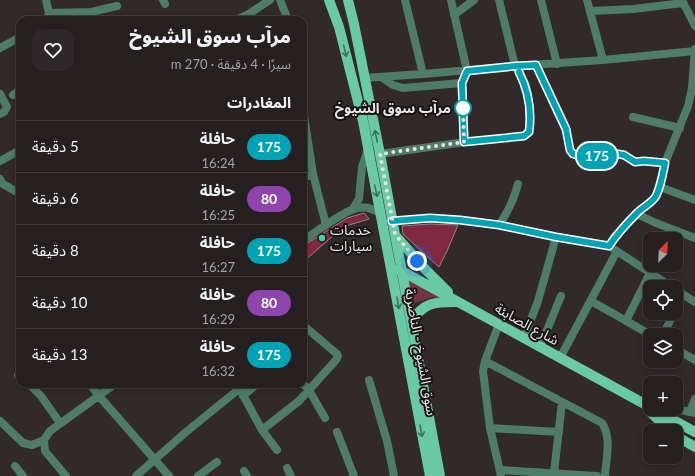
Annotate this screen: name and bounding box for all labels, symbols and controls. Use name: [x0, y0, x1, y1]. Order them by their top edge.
text: مرآب سوق الشيوخ: [129, 24, 291, 47]
button: heart: [32, 29, 74, 71]
one-way arrow: [342, 44, 349, 57]
text: سيرًا · 4 دقيقة · 270 m: [171, 56, 291, 72]
text: المغادرات: [227, 93, 291, 111]
place label: مرآب سوق الشيوخ: [335, 99, 451, 119]
marker: مرآب سوق الشيوخ: [454, 99, 472, 117]
text: حافلة: [200, 129, 235, 147]
one-way arrow: [372, 130, 380, 143]
text: 5 دقيقة: [32, 137, 79, 155]
text: 175: [257, 138, 281, 155]
line badge: 175: [574, 143, 620, 169]
text: 175: [585, 147, 609, 164]
text: 16:24: [202, 155, 235, 171]
text: حافلة: [200, 181, 235, 199]
one-way arrow: [373, 184, 381, 197]
text: 6 دقيقة: [32, 189, 79, 207]
text: 80: [261, 190, 277, 207]
text: 16:25: [202, 207, 235, 223]
place label: خدمات سيارات: [330, 221, 372, 255]
north arrow: [643, 232, 683, 272]
map controls: [643, 232, 683, 464]
text: حافلة: [200, 233, 235, 251]
marker: خدمات سيارات: [317, 233, 327, 243]
text: 8 دقيقة: [32, 241, 79, 259]
text: 175: [257, 242, 281, 259]
your location: [407, 251, 427, 271]
text: 16:27: [202, 259, 235, 275]
button: locate: [643, 280, 683, 320]
text: حافلة: [200, 285, 235, 303]
street label: سوق الشيوخ - الناصرية: [399, 287, 441, 417]
text: 10 دقيقة: [32, 293, 87, 311]
text: 80: [261, 294, 277, 311]
one-way arrow: [394, 296, 402, 309]
street label: شارع الصابئة: [491, 299, 562, 351]
text: 16:29: [202, 311, 235, 327]
button: layers: [643, 328, 683, 368]
text: حافلة: [200, 337, 235, 355]
text: 13 دقيقة: [32, 345, 87, 363]
text: 175: [257, 346, 281, 363]
text: 16:32: [202, 363, 235, 379]
button: +: [643, 376, 683, 416]
one-way arrow: [418, 424, 426, 437]
button: −: [643, 424, 683, 464]

